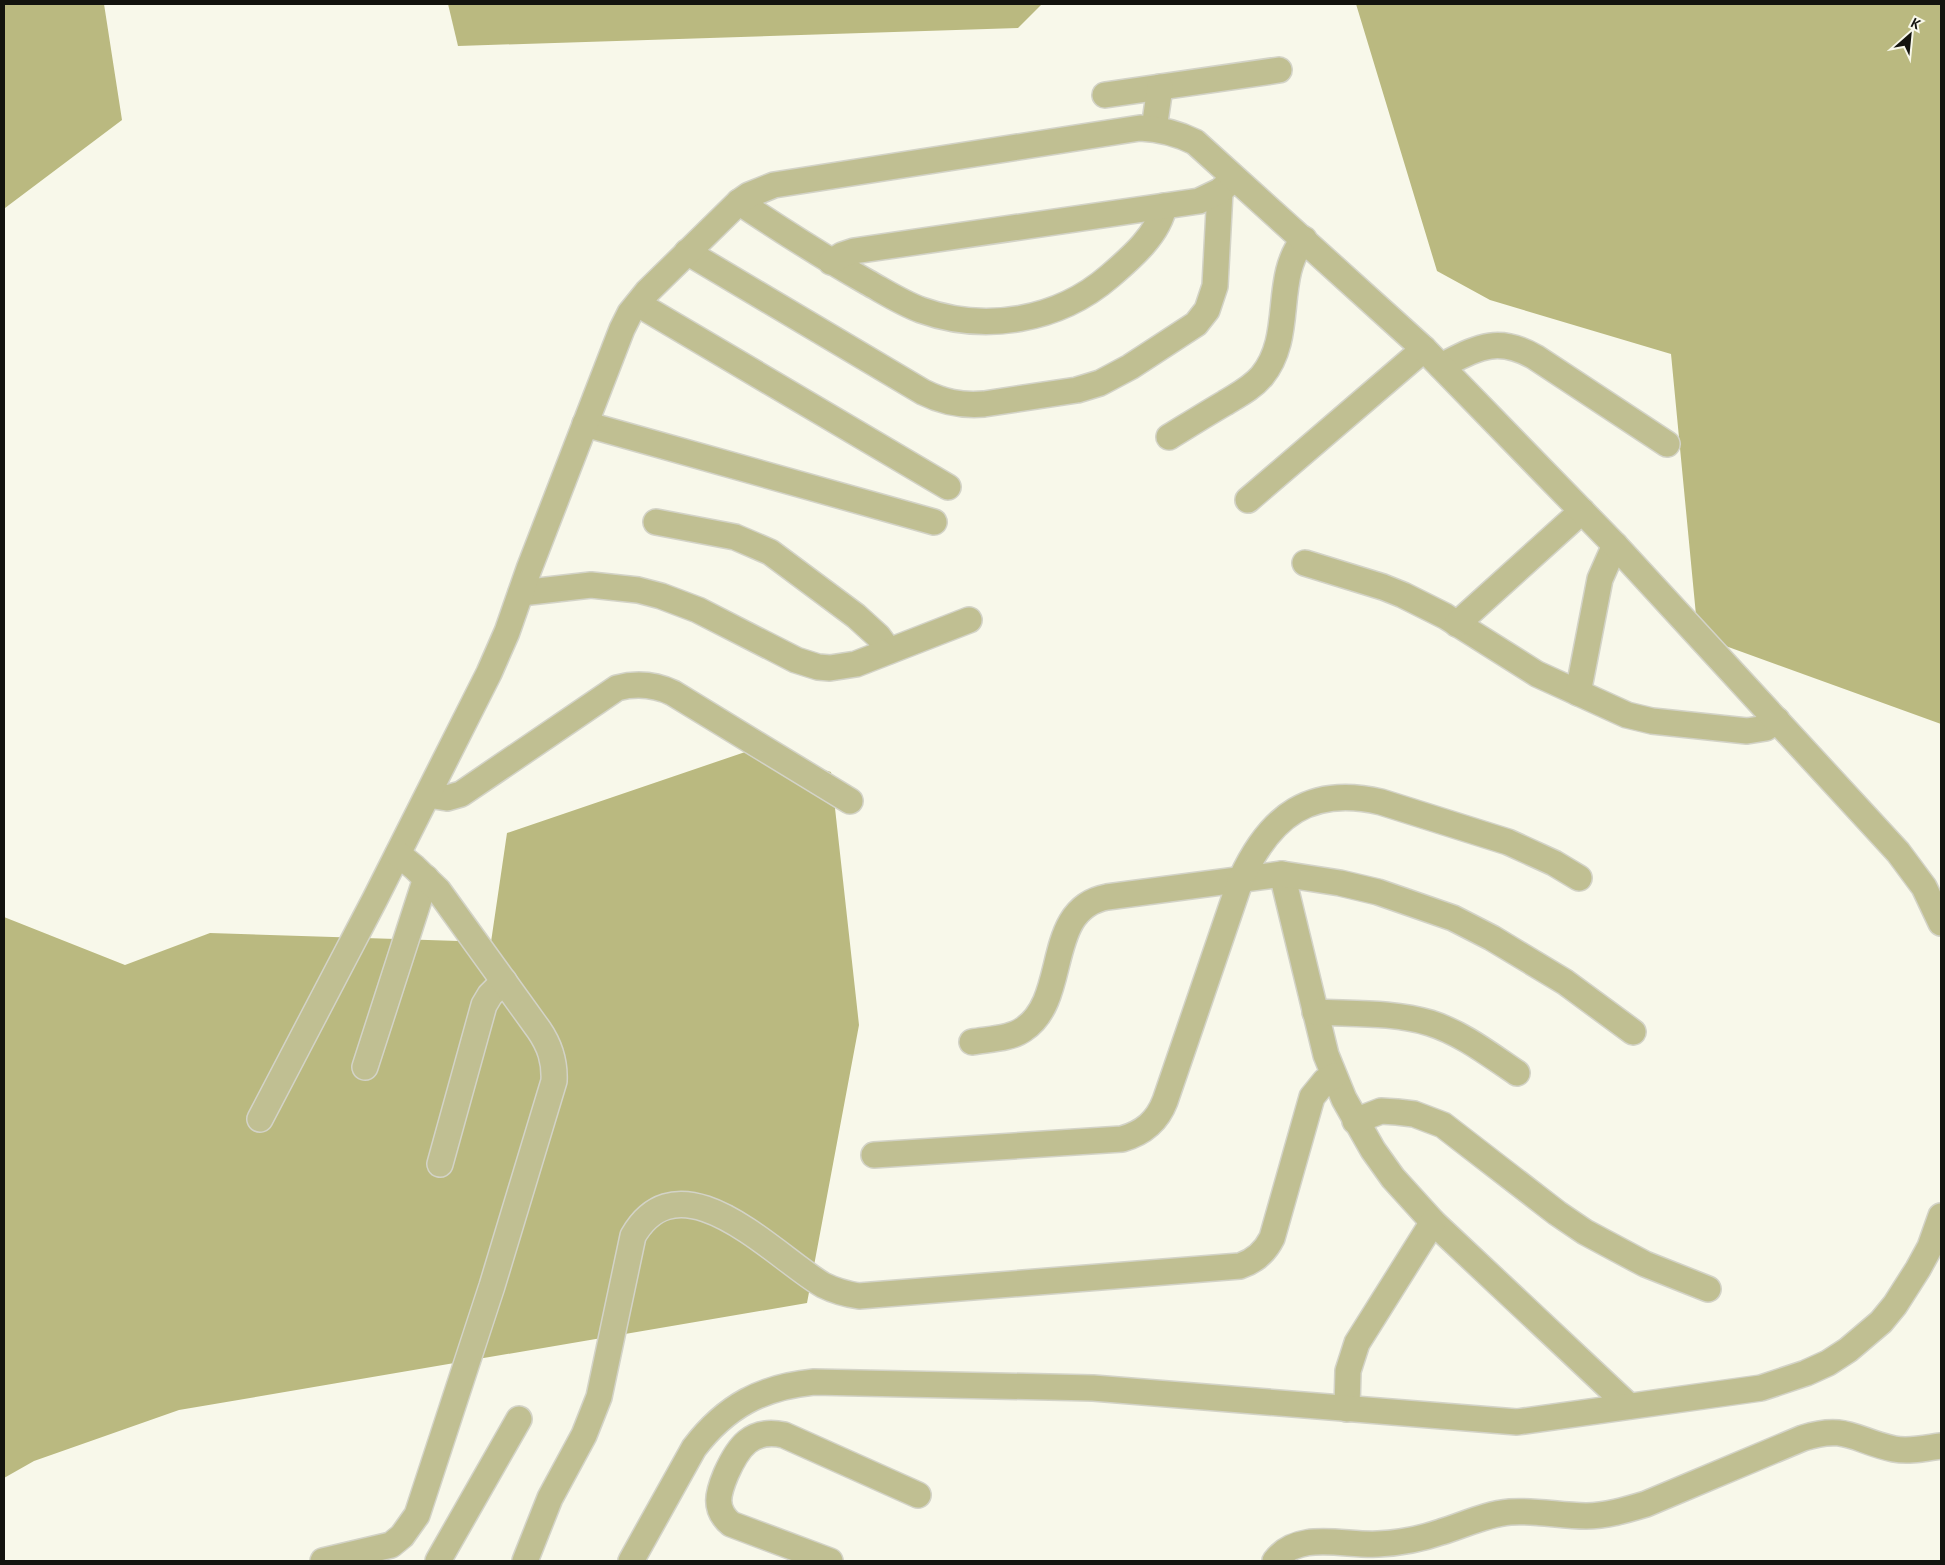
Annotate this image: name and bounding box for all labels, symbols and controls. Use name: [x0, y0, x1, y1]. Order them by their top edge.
north arrow: [1885, 10, 1935, 60]
text: K: [1908, 13, 1924, 34]

